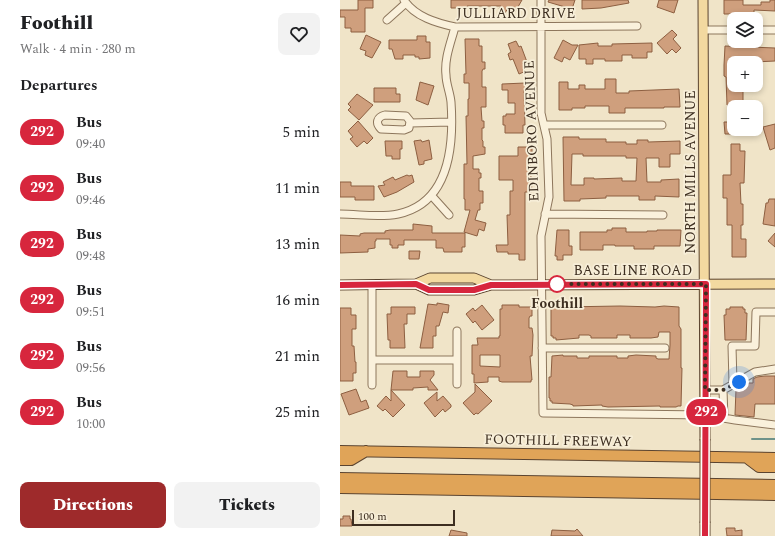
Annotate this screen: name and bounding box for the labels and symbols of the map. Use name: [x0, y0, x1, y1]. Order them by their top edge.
street label: JULLIARD DRIVE: [457, 3, 575, 24]
street label: EDINBORO AVENUE: [519, 60, 544, 202]
street label: NORTH MILLS AVENUE: [680, 90, 701, 254]
street label: BASE LINE ROAD: [574, 260, 692, 281]
marker: Foothill: [548, 275, 566, 293]
place label: Foothill: [531, 293, 583, 314]
your location: [729, 372, 749, 392]
line badge: 292: [683, 399, 729, 425]
street label: FOOTHILL FREEWAY: [484, 429, 632, 452]
scale bar: [352, 508, 455, 527]

